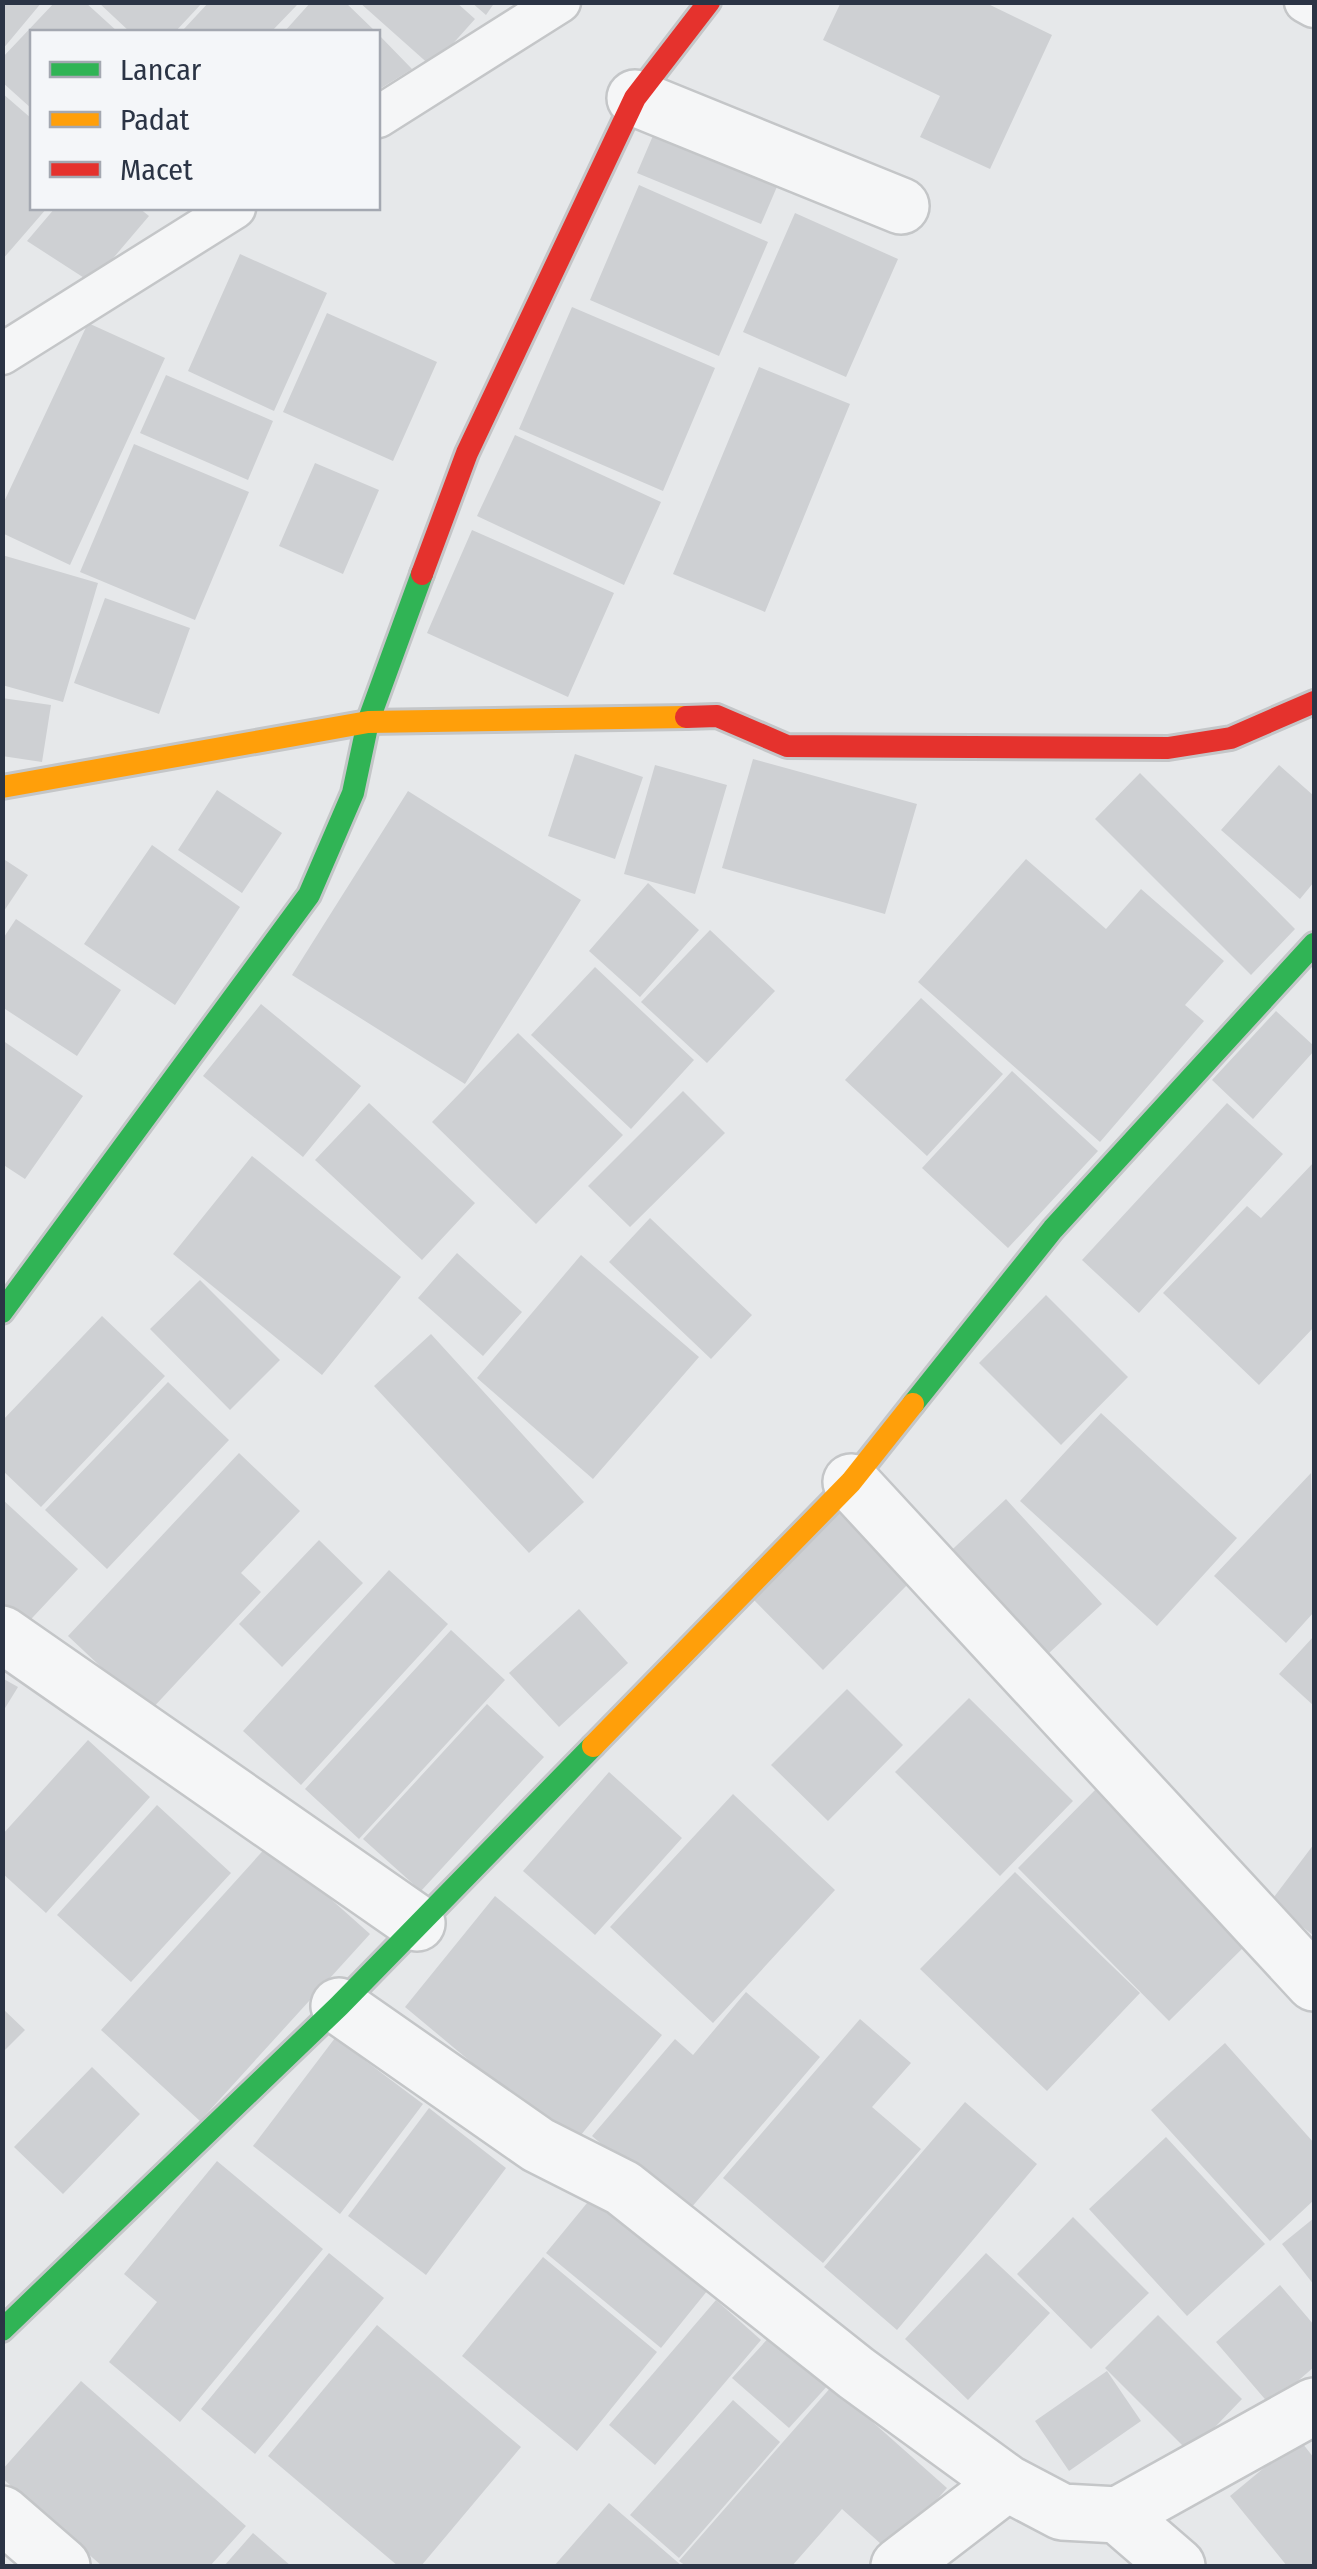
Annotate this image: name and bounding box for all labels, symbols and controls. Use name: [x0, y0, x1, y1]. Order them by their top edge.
legend: [30, 30, 380, 210]
text: Lancar: [120, 52, 202, 88]
text: Padat: [120, 102, 190, 138]
text: Macet: [120, 152, 193, 188]

